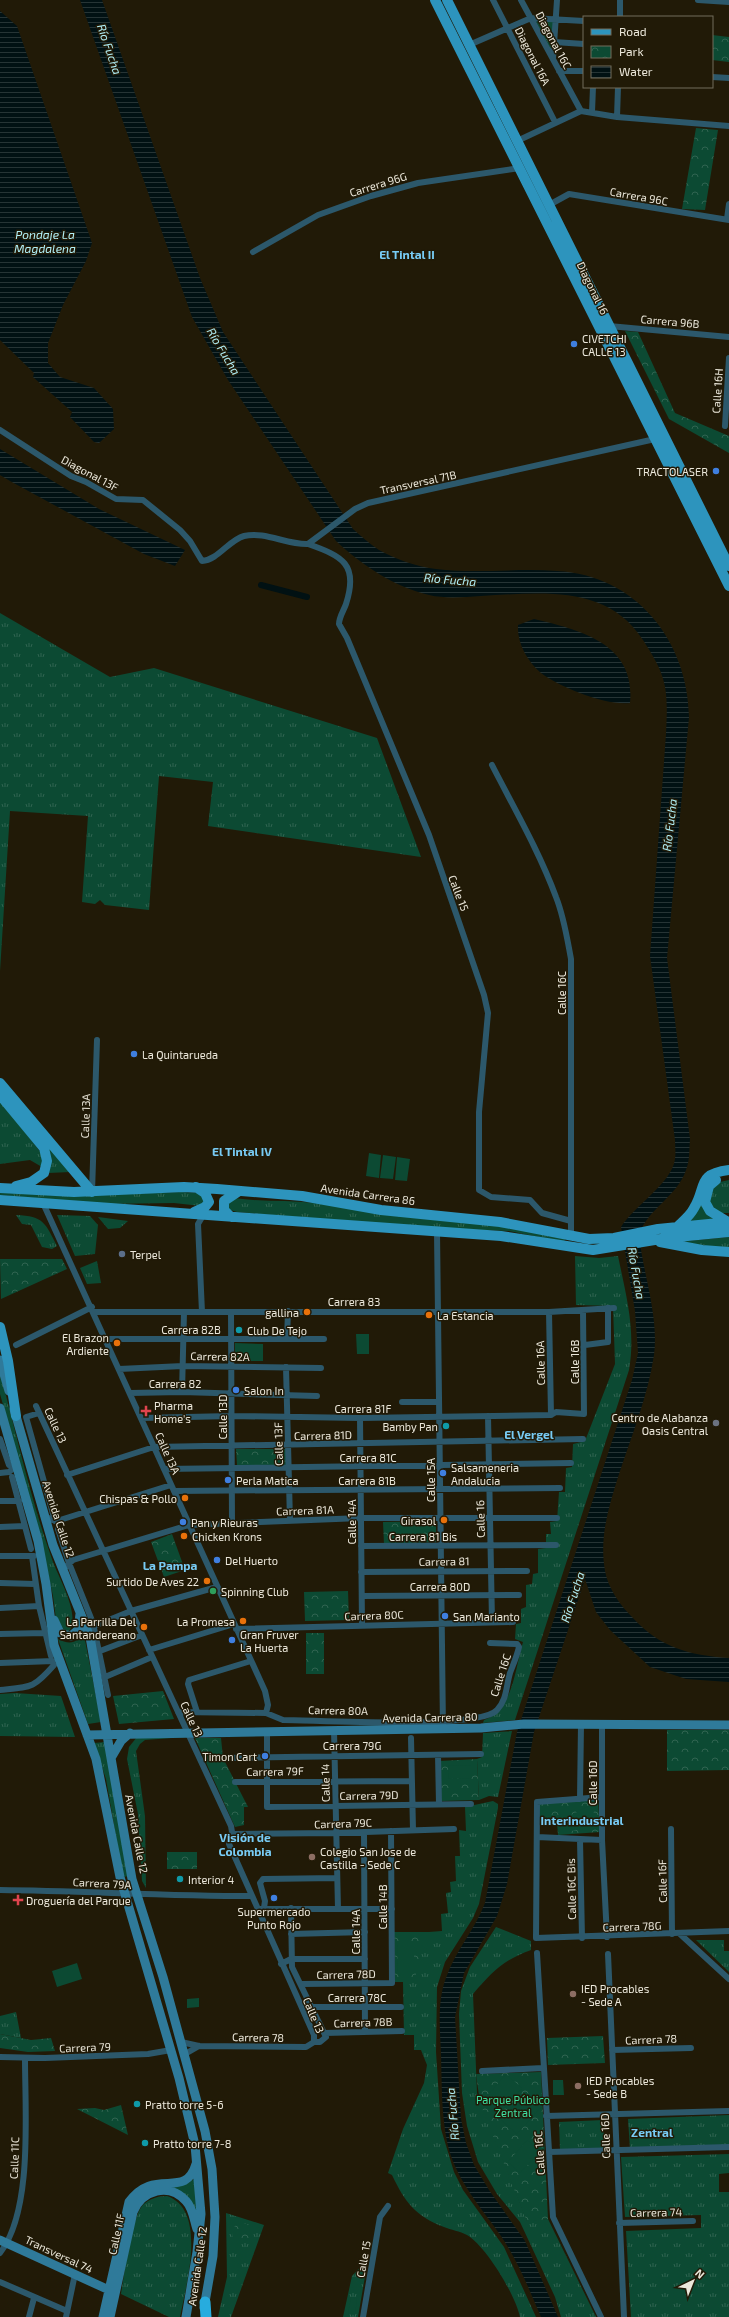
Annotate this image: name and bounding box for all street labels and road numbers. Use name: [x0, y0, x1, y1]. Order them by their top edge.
street label: Diagonal 16C: [533, 9, 575, 71]
street label: Diagonal 16A: [513, 25, 553, 88]
street label: Carrera 96G: [348, 169, 408, 199]
street label: Carrera 96C: [609, 185, 669, 207]
street label: Diagonal 16: [575, 260, 611, 316]
street label: Carrera 96B: [640, 312, 700, 330]
street label: Calle 16H: [709, 368, 725, 414]
street label: Diagonal 13F: [59, 453, 121, 493]
street label: Transversal 71B: [379, 468, 458, 496]
street label: Calle 15: [446, 873, 472, 913]
street label: Calle 16C: [555, 971, 568, 1015]
street label: Calle 13A: [78, 1093, 92, 1138]
street label: Avenida Carrera 86: [320, 1181, 416, 1207]
street label: Carrera 83: [328, 1295, 380, 1308]
street label: Carrera 82B: [161, 1323, 221, 1336]
street label: Calle 16B: [568, 1339, 581, 1384]
street label: Calle 16A: [533, 1340, 547, 1385]
street label: Carrera 82A: [190, 1349, 250, 1363]
street label: Carrera 82: [149, 1377, 201, 1390]
street label: Calle 13D: [216, 1394, 229, 1440]
street label: Carrera 81F: [335, 1402, 391, 1415]
street label: Calle 13: [42, 1405, 70, 1445]
street label: Calle 13F: [271, 1422, 285, 1466]
street label: Carrera 81D: [294, 1428, 352, 1442]
street label: Calle 13A: [153, 1430, 183, 1476]
street label: Carrera 81C: [339, 1451, 397, 1464]
street label: Calle 15A: [424, 1458, 437, 1502]
street label: Carrera 81B: [338, 1474, 396, 1487]
street label: Avenida Calle 12: [40, 1479, 78, 1559]
street label: Calle 14A: [345, 1499, 358, 1545]
street label: Calle 16: [473, 1500, 487, 1538]
street label: Carrera 81A: [276, 1502, 334, 1518]
street label: Carrera 81 Bis: [389, 1530, 458, 1543]
street label: Carrera 81: [418, 1554, 470, 1568]
street label: Carrera 80D: [410, 1580, 470, 1593]
street label: Carrera 80C: [344, 1607, 404, 1623]
street label: Calle 16C: [487, 1652, 513, 1698]
street label: Calle 13: [178, 1699, 206, 1739]
street label: Carrera 80A: [308, 1703, 368, 1717]
street label: Avenida Carrera 80: [382, 1710, 478, 1724]
street label: Carrera 79G: [323, 1739, 381, 1752]
street label: Calle 16D: [586, 1760, 599, 1806]
street label: Calle 14: [318, 1763, 332, 1802]
street label: Carrera 79F: [246, 1764, 304, 1778]
street label: Carrera 79D: [339, 1788, 399, 1802]
street label: Avenida Calle 12: [123, 1794, 151, 1874]
street label: Carrera 79C: [314, 1815, 372, 1831]
street label: Calle 16C Bis: [564, 1858, 578, 1920]
street label: Calle 16F: [655, 1859, 669, 1903]
street label: Carrera 79A: [72, 1875, 132, 1891]
street label: Calle 14B: [376, 1884, 389, 1930]
street label: Calle 14A: [349, 1909, 362, 1955]
street label: Carrera 78G: [602, 1918, 662, 1934]
street label: Carrera 78D: [316, 1967, 376, 1981]
street label: Carrera 78C: [328, 1991, 386, 2004]
street label: Calle 13: [301, 1995, 327, 2035]
street label: Carrera 78B: [333, 2014, 393, 2030]
street label: Carrera 78: [232, 2030, 284, 2044]
street label: Carrera 78: [625, 2032, 677, 2046]
street label: Carrera 79: [59, 2040, 111, 2054]
street label: Calle 16D: [598, 2113, 612, 2159]
street label: Calle 16C: [531, 2131, 547, 2175]
street label: Calle 11C: [7, 2137, 21, 2179]
street label: Carrera 74: [630, 2205, 682, 2219]
street label: Calle 11F: [105, 2212, 127, 2256]
street label: Avenida Calle 12: [185, 2225, 209, 2307]
street label: Transversal 74: [23, 2233, 95, 2275]
street label: Calle 15: [353, 2239, 373, 2279]

